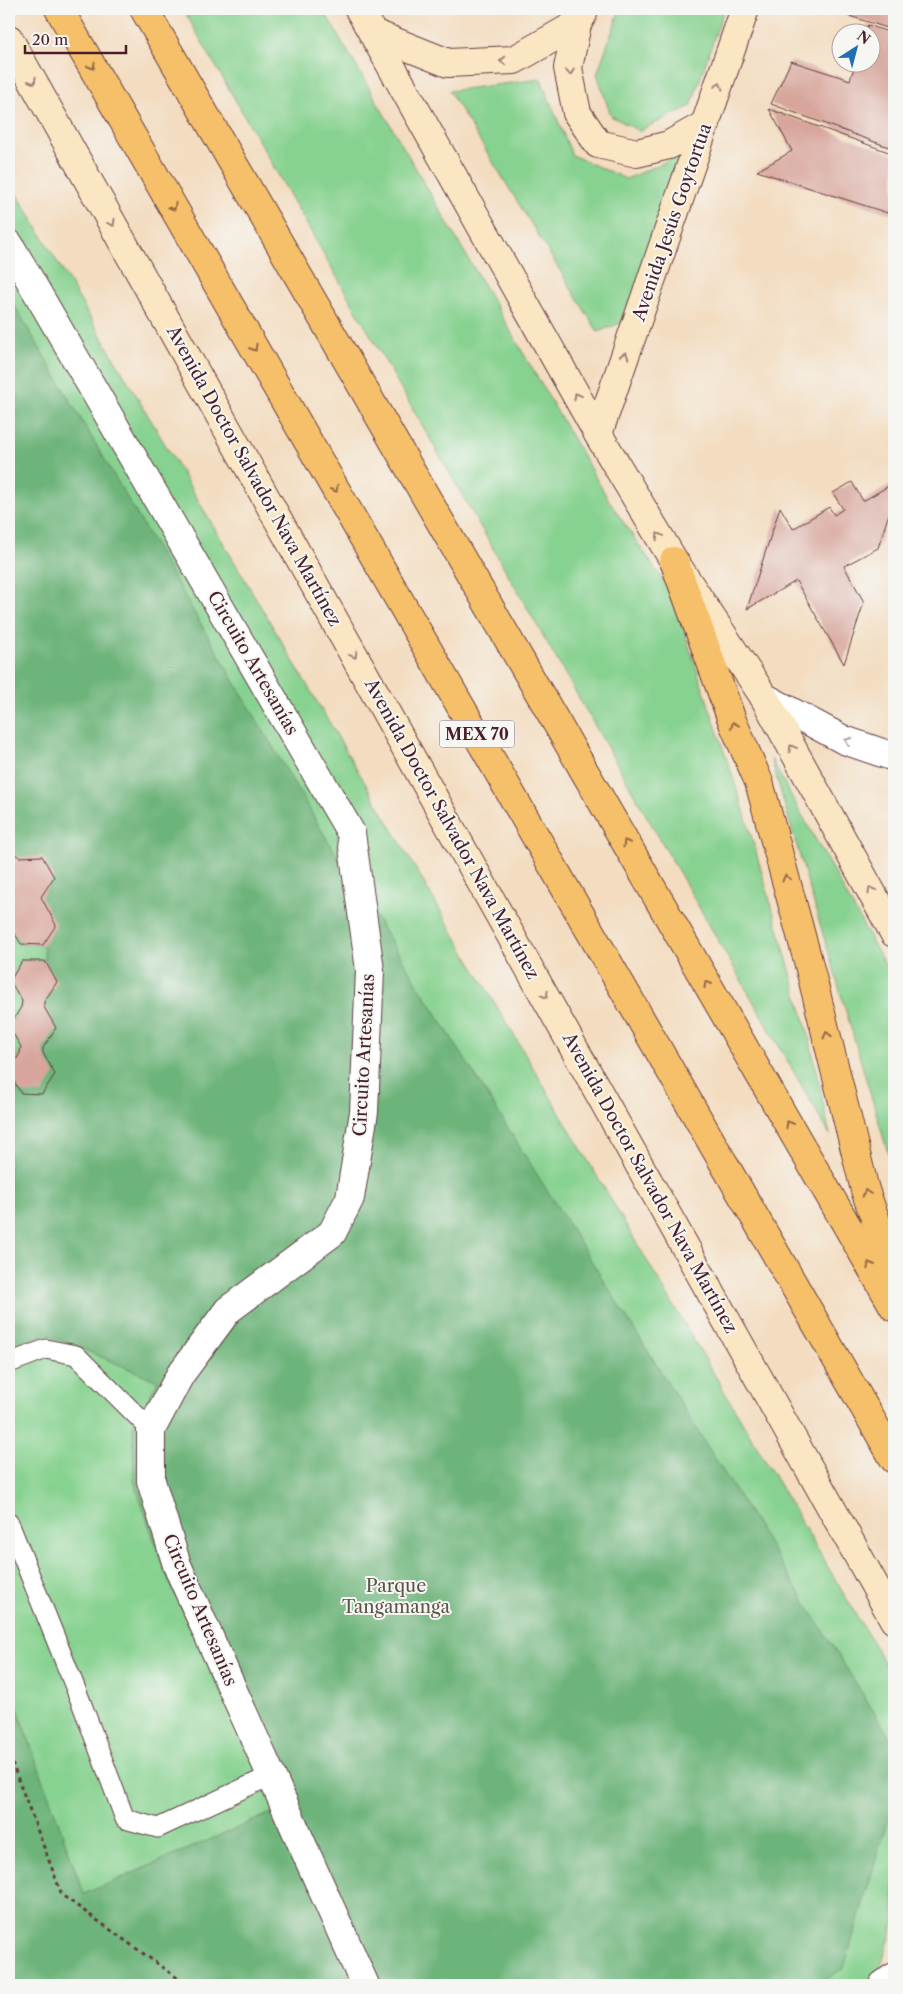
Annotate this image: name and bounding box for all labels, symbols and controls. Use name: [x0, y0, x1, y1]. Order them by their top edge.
scale bar: [25, 22, 126, 54]
north arrow: [830, 22, 880, 72]
text: N: [853, 27, 874, 48]
text: 20 m: [32, 30, 68, 49]
one-way arrow: [499, 56, 506, 66]
one-way arrow: [86, 61, 96, 70]
one-way arrow: [564, 68, 575, 76]
one-way arrow: [26, 76, 36, 85]
one-way arrow: [713, 82, 723, 91]
street label: Avenida Jesús Goytortua: [627, 120, 716, 325]
one-way arrow: [167, 202, 177, 211]
one-way arrow: [106, 218, 116, 227]
street label: Avenida Doctor Salvador Nava Martínez: [161, 321, 346, 630]
one-way arrow: [248, 342, 258, 351]
one-way arrow: [620, 351, 630, 360]
one-way arrow: [573, 393, 583, 402]
one-way arrow: [329, 483, 339, 492]
one-way arrow: [656, 533, 666, 542]
street label: Circuito Artesanías: [203, 587, 303, 739]
one-way arrow: [348, 649, 358, 658]
street label: Avenida Doctor Salvador Nava Martínez: [359, 674, 544, 983]
road number: MEX 70: [440, 721, 514, 748]
one-way arrow: [730, 721, 740, 730]
one-way arrow: [844, 737, 853, 747]
one-way arrow: [788, 744, 798, 753]
one-way arrow: [622, 839, 632, 848]
one-way arrow: [781, 875, 791, 883]
one-way arrow: [867, 887, 877, 896]
street label: Circuito Artesanías: [349, 973, 379, 1137]
one-way arrow: [704, 980, 714, 989]
one-way arrow: [538, 990, 548, 999]
street label: Avenida Doctor Salvador Nava Martínez: [557, 1028, 742, 1337]
one-way arrow: [822, 1031, 833, 1040]
one-way arrow: [785, 1121, 795, 1130]
one-way arrow: [862, 1189, 872, 1198]
one-way arrow: [866, 1261, 876, 1270]
street label: Circuito Artesanías: [158, 1531, 242, 1689]
park label: Parque Tangamanga: [342, 1575, 450, 1618]

